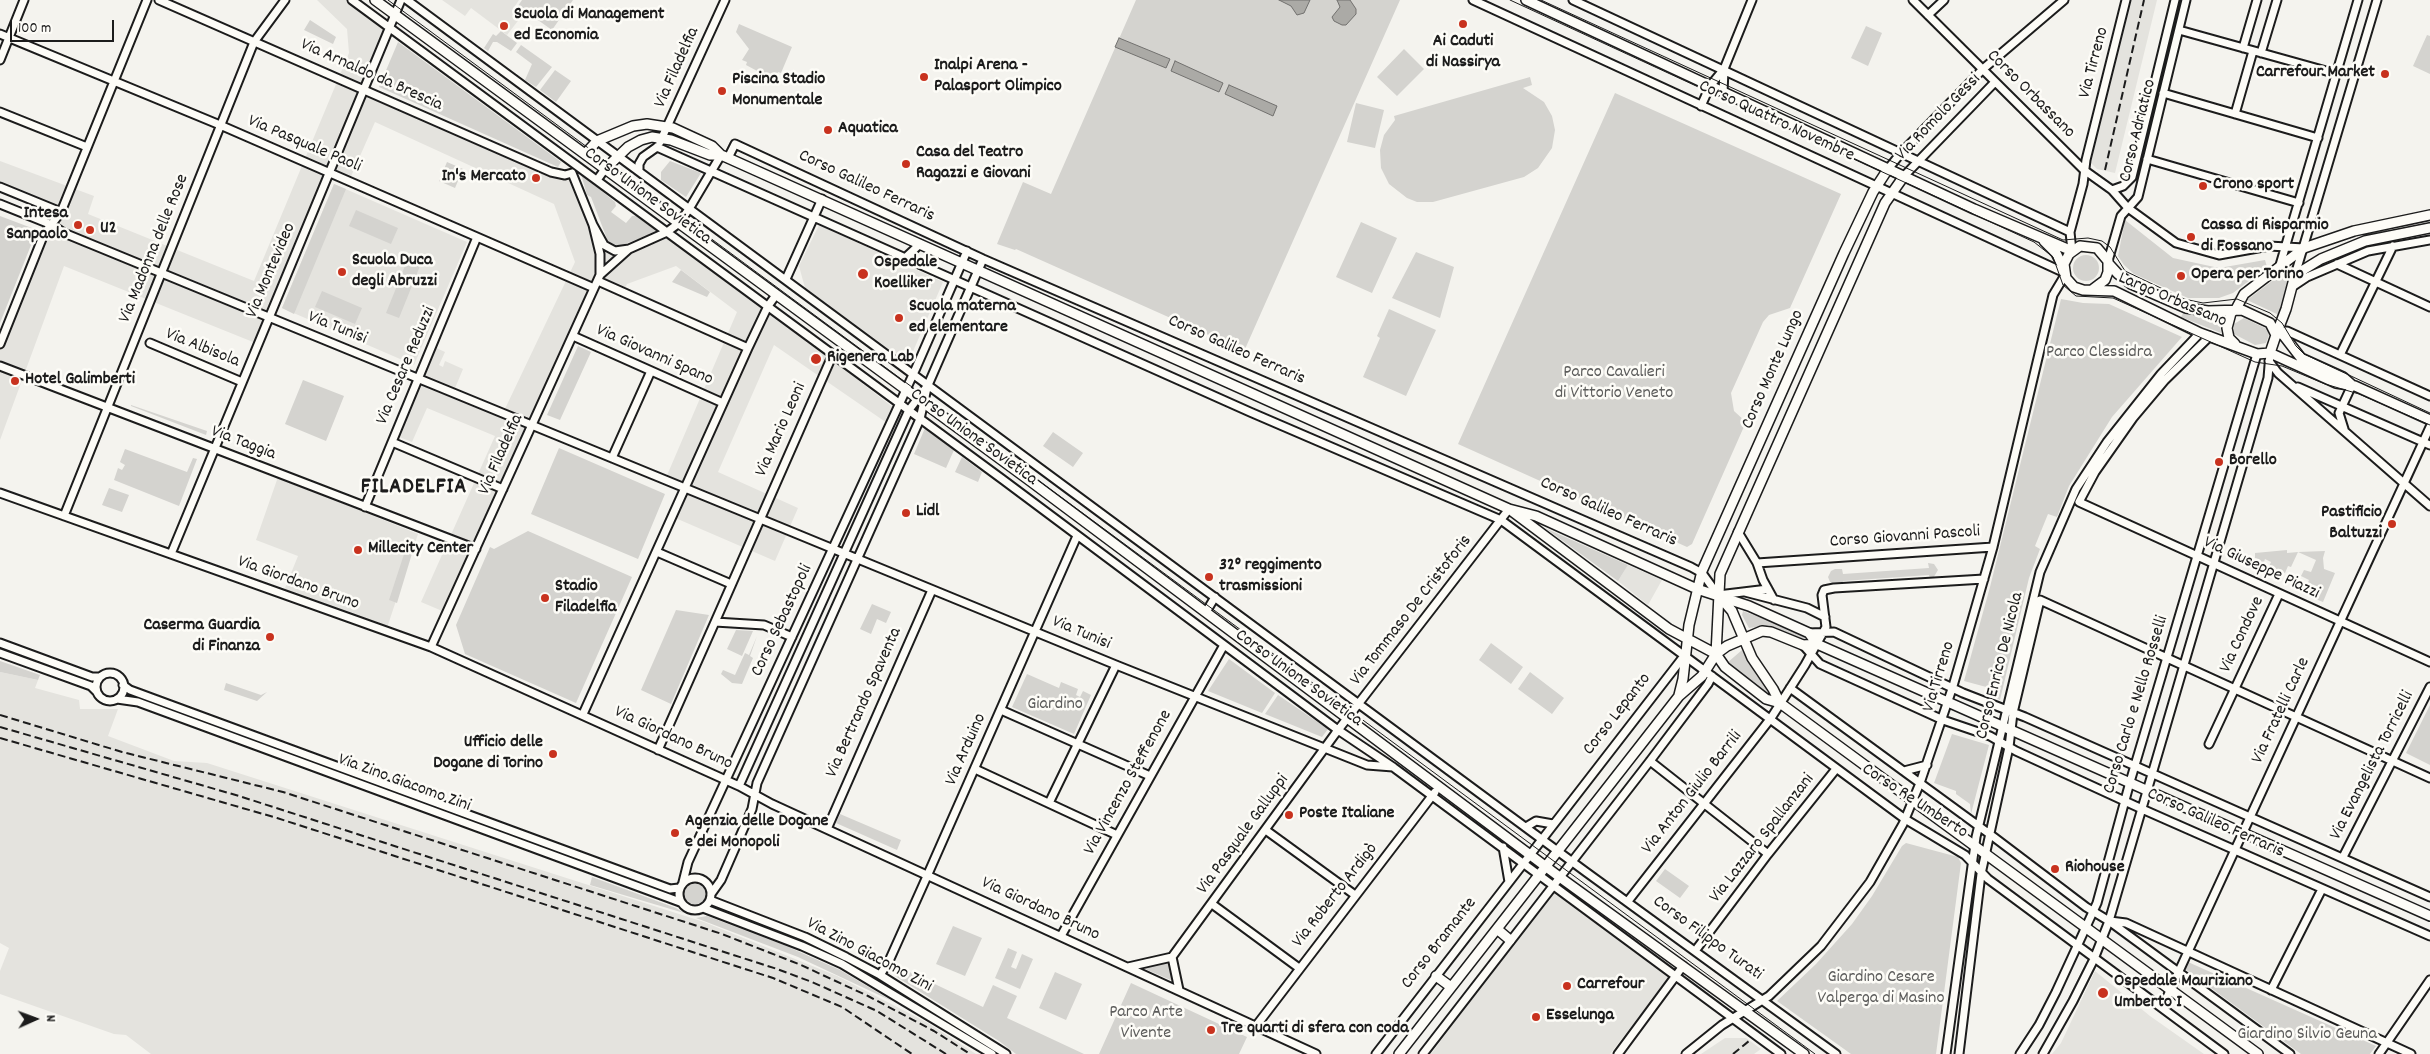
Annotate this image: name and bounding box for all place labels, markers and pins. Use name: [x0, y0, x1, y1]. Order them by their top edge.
place label: Scuola di Management ed Economia: [514, 5, 664, 48]
marker: Ai Caduti di Nassirya: [1457, 18, 1469, 30]
marker: Scuola di Management ed Economia: [498, 20, 510, 32]
place label: Ai Caduti di Nassirya: [1426, 32, 1500, 74]
place label: Inalpi Arena - Palasport Olimpico: [934, 56, 1062, 98]
place label: Carrefour Market: [2256, 63, 2375, 85]
marker: Carrefour Market: [2379, 68, 2391, 80]
place label: Piscina Stadio Monumentale: [732, 70, 825, 112]
marker: Inalpi Arena - Palasport Olimpico: [918, 71, 930, 83]
marker: Piscina Stadio Monumentale: [716, 85, 728, 97]
place label: Aquatica: [838, 119, 898, 141]
marker: Aquatica: [822, 124, 834, 136]
place label: Casa del Teatro Ragazzi e Giovani: [916, 143, 1031, 186]
marker: Casa del Teatro Ragazzi e Giovani: [900, 158, 912, 170]
place label: In's Mercato: [441, 167, 526, 189]
marker: In's Mercato: [530, 172, 542, 184]
place label: Crono sport: [2213, 175, 2294, 197]
marker: Crono sport: [2197, 180, 2209, 192]
place label: Intesa Sanpaolo: [6, 204, 68, 246]
place label: Cassa di Risparmio di Fossano: [2201, 216, 2329, 258]
marker: Intesa Sanpaolo: [72, 219, 84, 231]
place label: U2: [100, 219, 117, 241]
marker: U2: [84, 224, 96, 236]
marker: Cassa di Risparmio di Fossano: [2185, 231, 2197, 243]
place label: Scuola Duca degli Abruzzi: [352, 251, 437, 294]
place label: Ospedale Koelliker: [874, 253, 937, 296]
place label: Opera per Torino: [2191, 265, 2304, 287]
marker: Scuola Duca degli Abruzzi: [336, 266, 348, 278]
marker: Ospedale Koelliker: [856, 267, 870, 281]
marker: Opera per Torino: [2175, 270, 2187, 282]
place label: Scuola materna ed elementare: [909, 297, 1016, 340]
marker: Scuola materna ed elementare: [893, 312, 905, 324]
place label: Rigenera Lab: [827, 348, 914, 370]
marker: Rigenera Lab: [809, 352, 823, 366]
place label: Hotel Galimberti: [25, 370, 135, 392]
marker: Hotel Galimberti: [9, 375, 21, 387]
place label: Borello: [2229, 451, 2277, 473]
marker: Borello: [2213, 456, 2225, 468]
place label: Lidl: [916, 502, 939, 524]
place label: Pastificio Baltuzzi: [2321, 503, 2382, 546]
marker: Lidl: [900, 507, 912, 519]
marker: Pastificio Baltuzzi: [2386, 518, 2398, 530]
place label: Millecity Center: [368, 539, 473, 561]
marker: Millecity Center: [352, 544, 364, 556]
place label: 32° reggimento trasmissioni: [1219, 556, 1322, 598]
marker: 32° reggimento trasmissioni: [1203, 571, 1215, 583]
place label: Stadio Filadelfia: [555, 577, 616, 620]
marker: Stadio Filadelfia: [539, 592, 551, 604]
place label: Caserma Guardia di Finanza: [143, 616, 260, 659]
marker: Caserma Guardia di Finanza: [264, 631, 276, 643]
place label: Ufficio delle Dogane di Torino: [433, 733, 543, 776]
marker: Ufficio delle Dogane di Torino: [547, 748, 559, 760]
place label: Poste Italiane: [1299, 804, 1394, 826]
marker: Poste Italiane: [1283, 809, 1295, 821]
place label: Agenzia delle Dogane e dei Monopoli: [685, 812, 828, 854]
marker: Agenzia delle Dogane e dei Monopoli: [669, 827, 681, 839]
place label: Riohouse: [2065, 858, 2125, 880]
marker: Riohouse: [2049, 863, 2061, 875]
place label: Ospedale Mauriziano Umberto I: [2114, 972, 2253, 1014]
place label: Carrefour: [1577, 975, 1644, 997]
marker: Carrefour: [1561, 980, 1573, 992]
marker: Ospedale Mauriziano Umberto I: [2096, 986, 2110, 1000]
place label: Esselunga: [1546, 1006, 1614, 1028]
marker: Esselunga: [1530, 1011, 1542, 1023]
place label: Tre quarti di sfera con coda: [1221, 1019, 1409, 1041]
marker: Tre quarti di sfera con coda: [1205, 1024, 1217, 1036]

